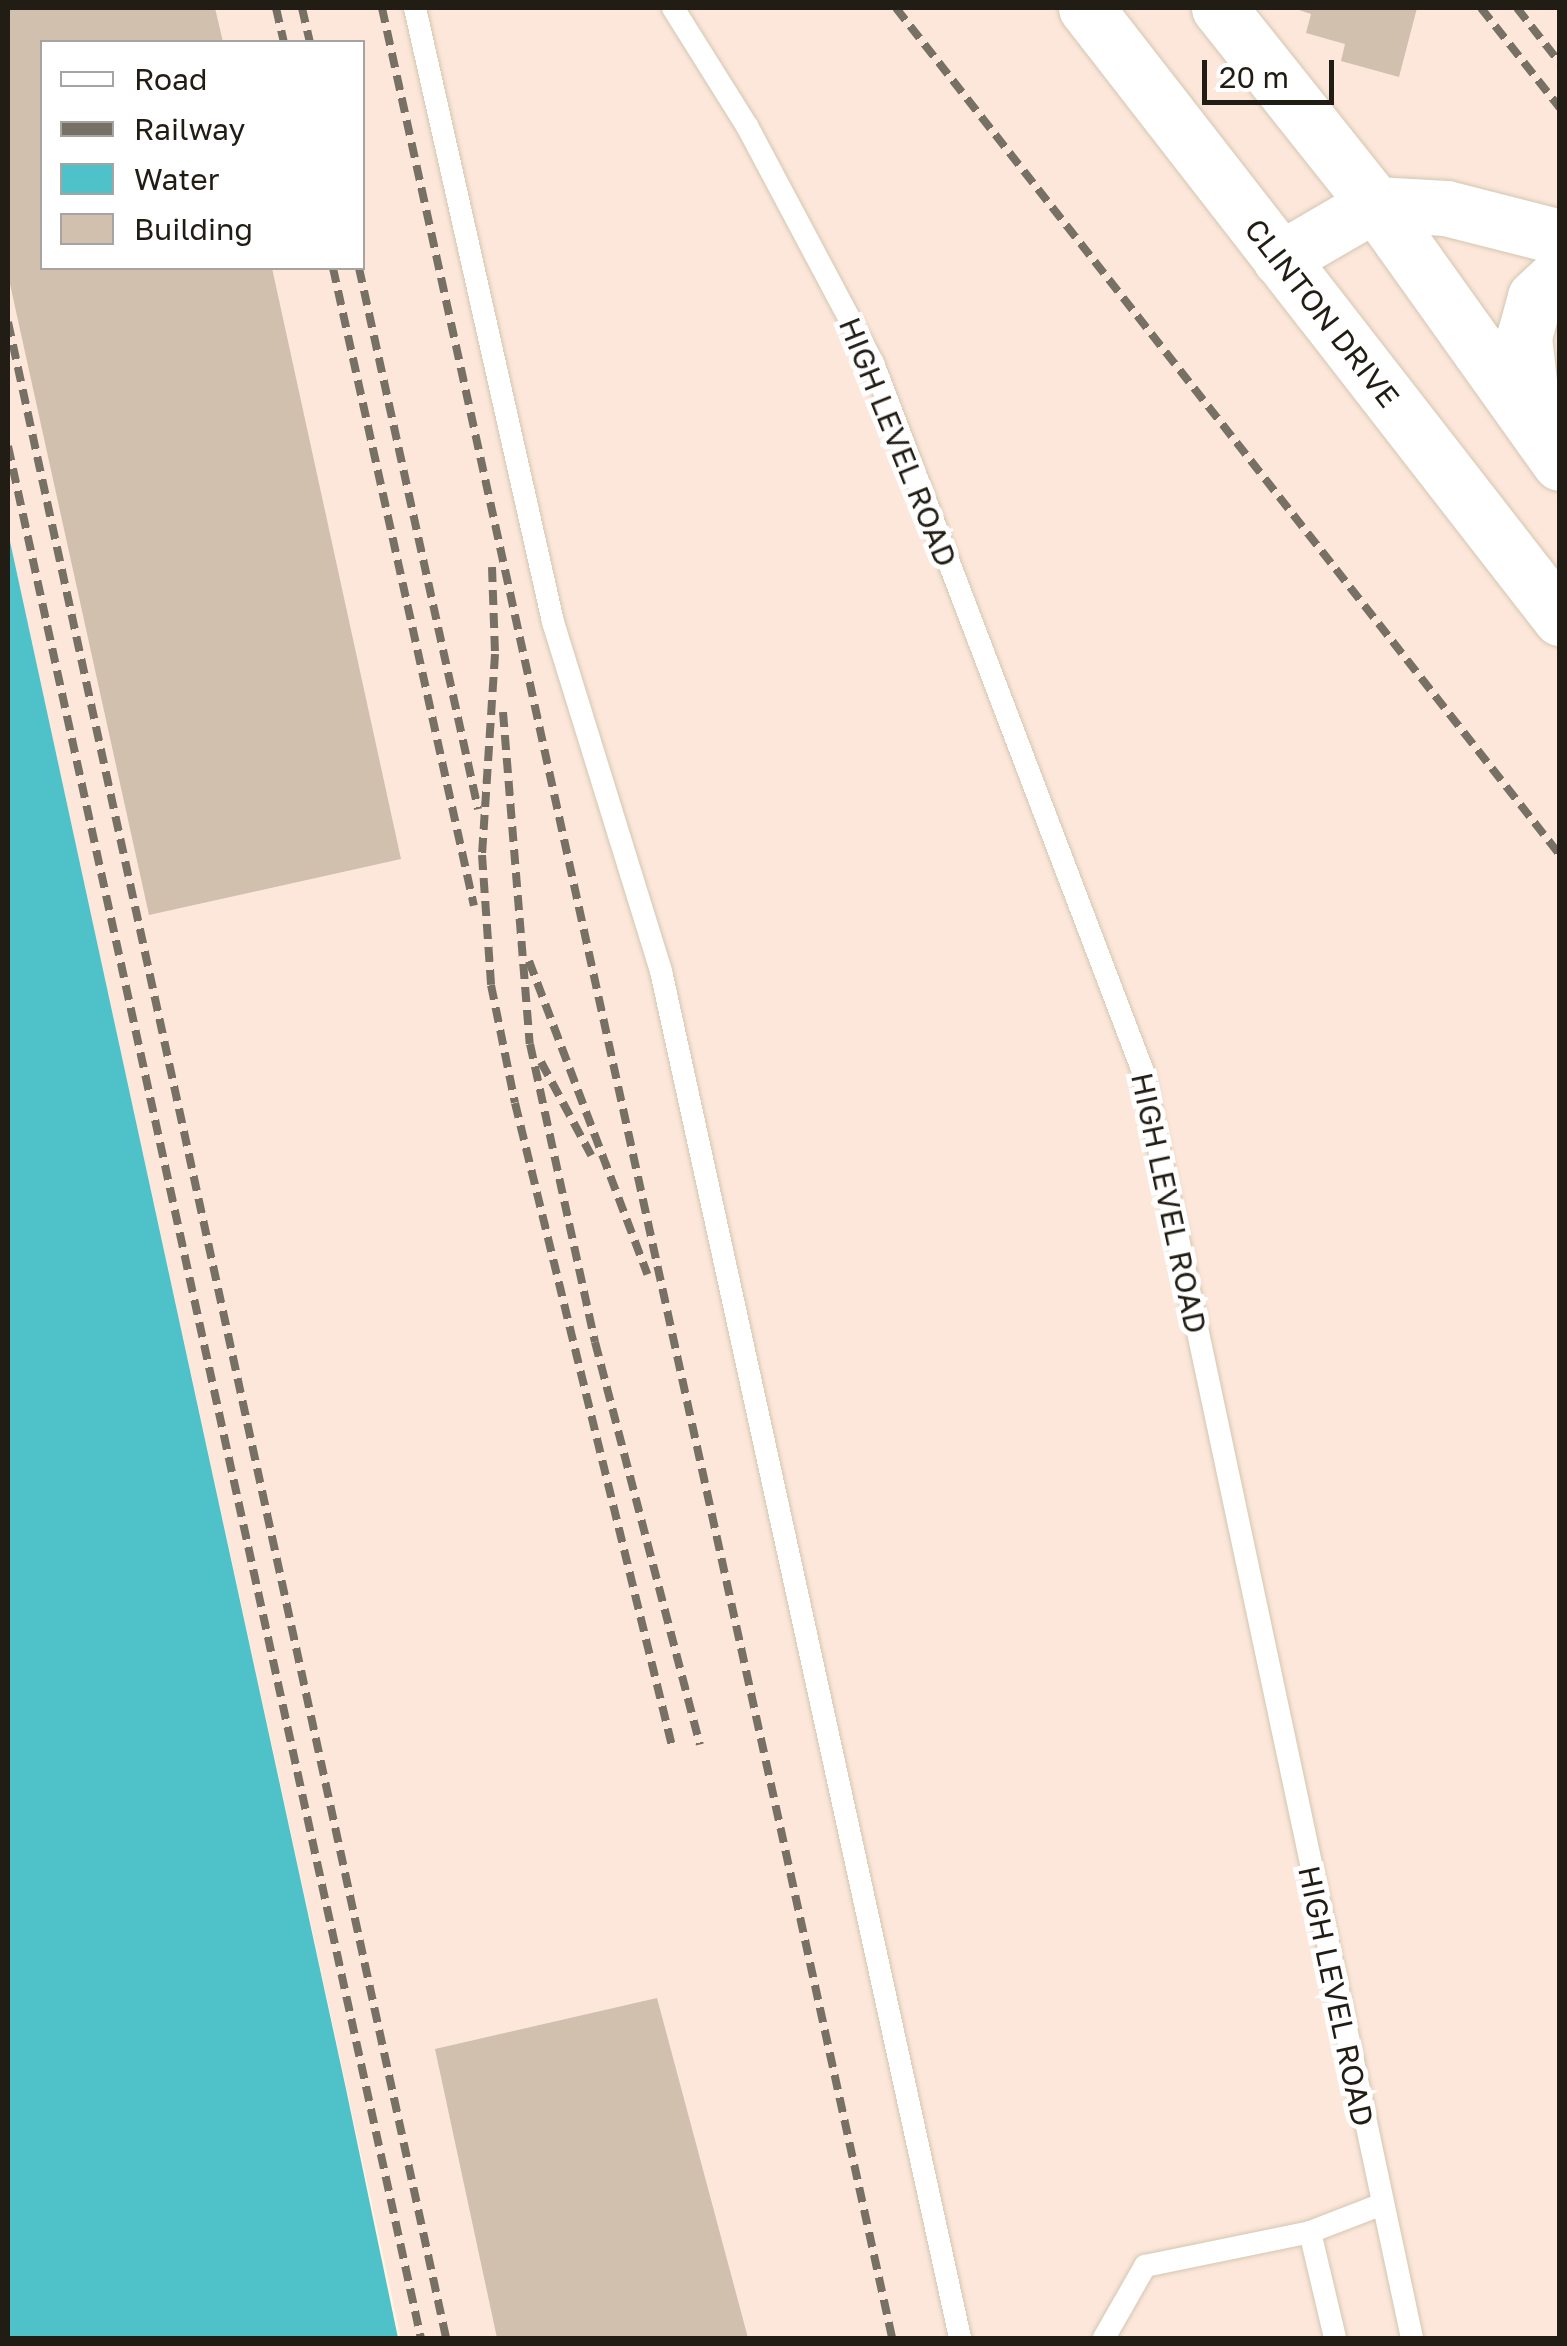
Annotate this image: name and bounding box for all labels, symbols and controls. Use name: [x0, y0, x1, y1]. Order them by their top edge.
legend: [40, 40, 365, 270]
scale bar: [1207, 40, 1340, 102]
text: 20 m: [1219, 59, 1289, 95]
text: Road: [134, 61, 208, 97]
text: Railway: [134, 111, 245, 147]
text: Water: [134, 161, 219, 197]
text: Building: [134, 211, 253, 247]
street label: CLINTON DRIVE: [1237, 212, 1407, 414]
street label: HIGH LEVEL ROAD: [832, 312, 964, 572]
street label: HIGH LEVEL ROAD: [1124, 1069, 1214, 1337]
street label: HIGH LEVEL ROAD: [1291, 1862, 1381, 2130]

